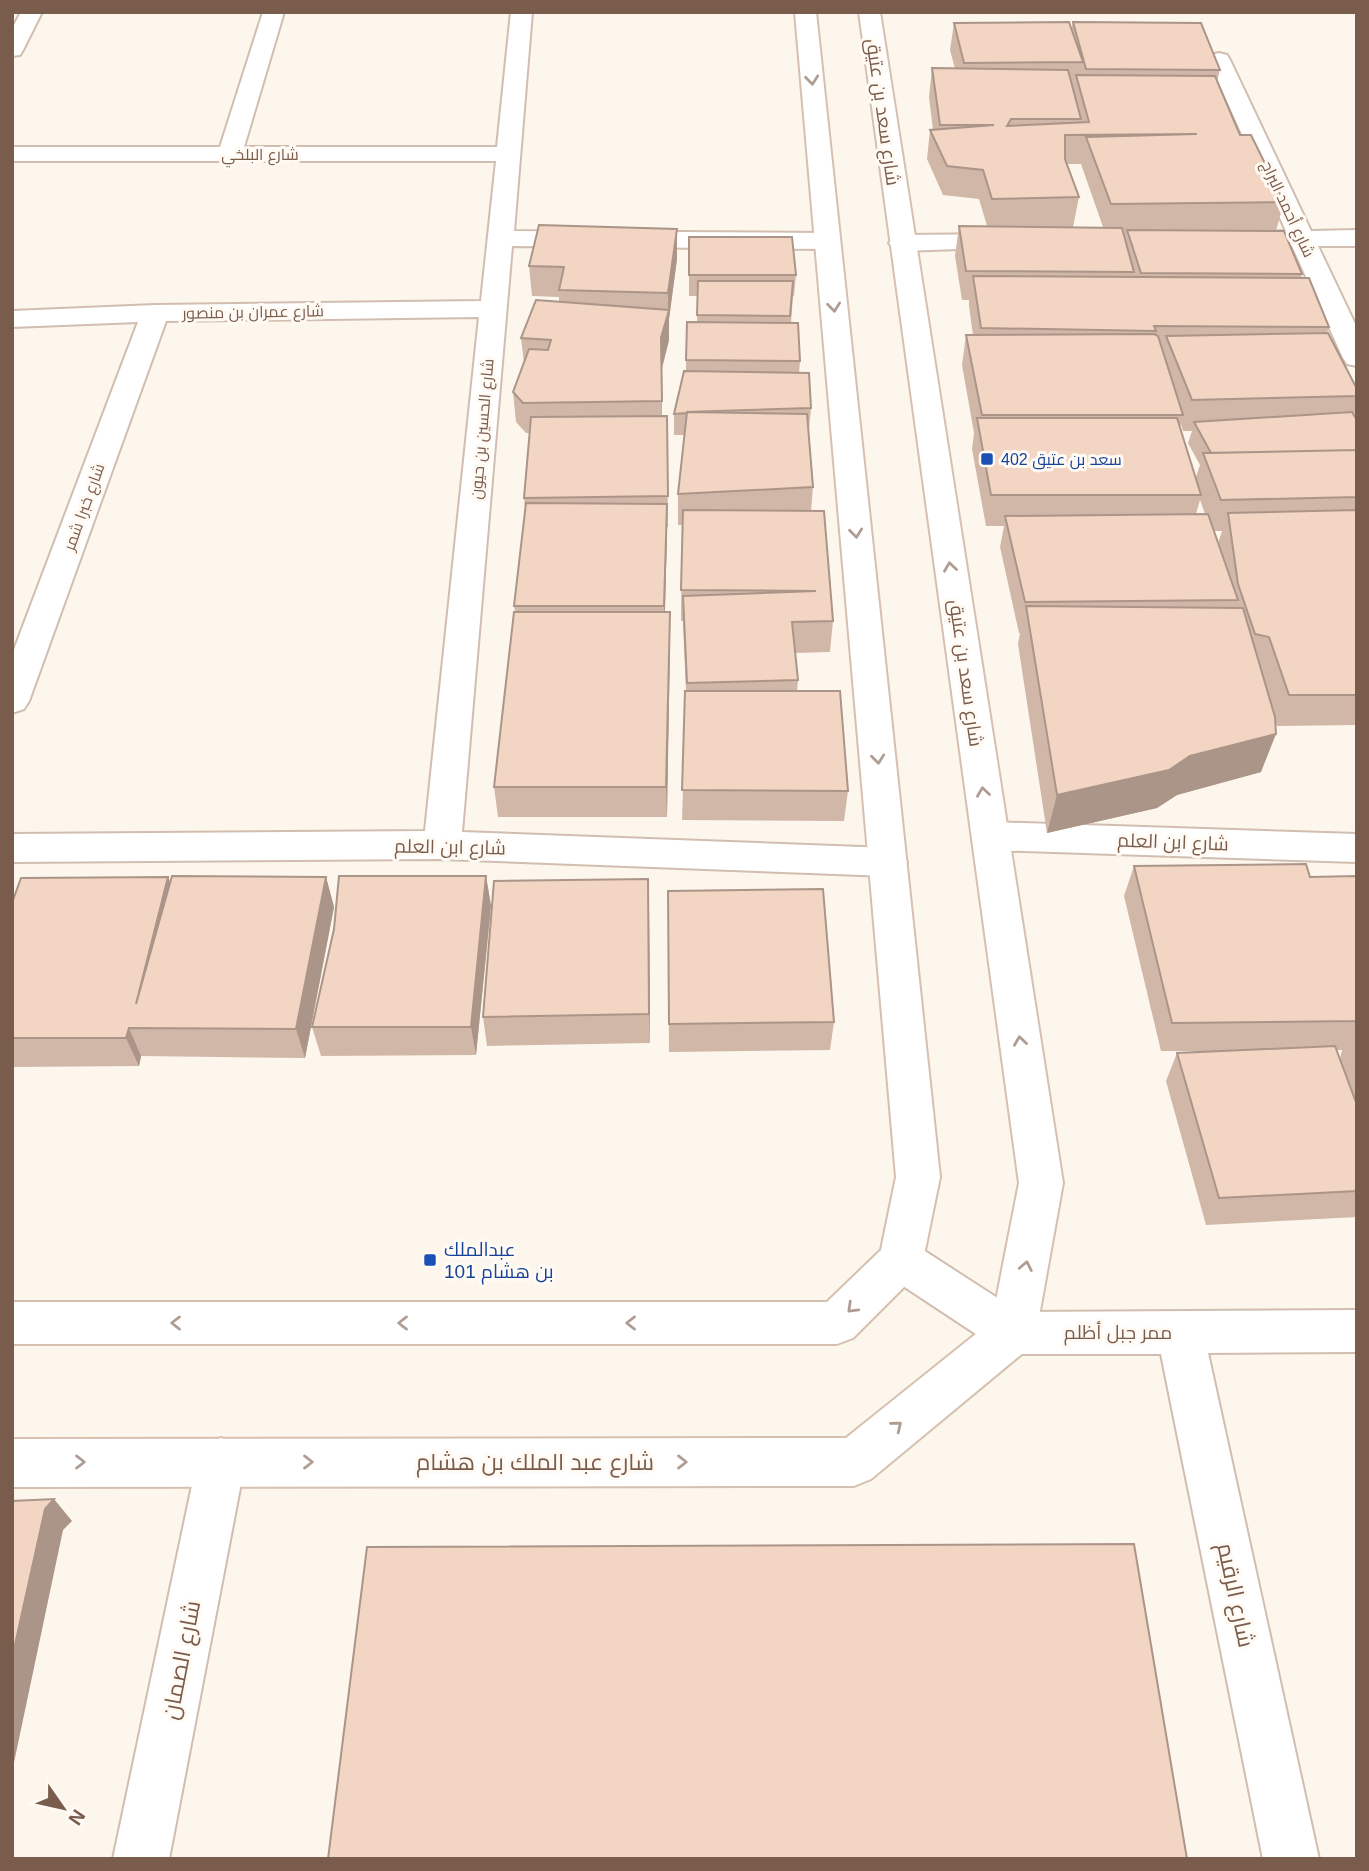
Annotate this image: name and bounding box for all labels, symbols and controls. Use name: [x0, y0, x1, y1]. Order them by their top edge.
street label: شارع سعد بن عتيق: [859, 37, 904, 187]
one-way arrow: [804, 75, 819, 86]
street label: شارع البلخي: [221, 146, 299, 168]
street label: شارع أحمد البراج: [1256, 158, 1319, 261]
one-way arrow: [826, 301, 841, 312]
street label: شارع عمران بن منصور: [181, 302, 324, 325]
street label: شارع الحسين بن حيون: [467, 358, 500, 500]
marker: سعد بن عتيق 402: [979, 451, 995, 467]
place label: سعد بن عتيق 402: [1001, 451, 1122, 470]
street label: شارع خبرا شمر: [60, 461, 110, 555]
one-way arrow: [848, 528, 863, 539]
one-way arrow: [943, 561, 958, 573]
street label: شارع سعد بن عتيق: [942, 598, 987, 748]
one-way arrow: [870, 754, 885, 765]
one-way arrow: [976, 786, 991, 798]
street label: شارع ابن العلم: [1117, 830, 1229, 857]
street label: شارع ابن العلم: [394, 836, 506, 861]
one-way arrow: [1013, 1035, 1028, 1047]
place label: عبدالملك بن هشام 101: [444, 1239, 554, 1285]
marker: عبدالملك بن هشام 101: [422, 1252, 438, 1268]
one-way arrow: [1017, 1260, 1032, 1272]
one-way arrow: [847, 1300, 860, 1313]
one-way arrow: [170, 1315, 180, 1331]
one-way arrow: [397, 1315, 408, 1331]
one-way arrow: [625, 1315, 635, 1331]
street label: ممر جبل أظلم: [1064, 1321, 1172, 1346]
one-way arrow: [889, 1422, 902, 1434]
street label: شارع عبد الملك بن هشام: [416, 1449, 654, 1478]
one-way arrow: [76, 1454, 86, 1470]
one-way arrow: [303, 1454, 314, 1470]
one-way arrow: [678, 1454, 688, 1470]
street label: شارع الرقيم: [1209, 1540, 1260, 1650]
street label: شارع الصمان: [157, 1598, 208, 1722]
north arrow: [28, 1773, 98, 1843]
text: N: [64, 1806, 89, 1829]

